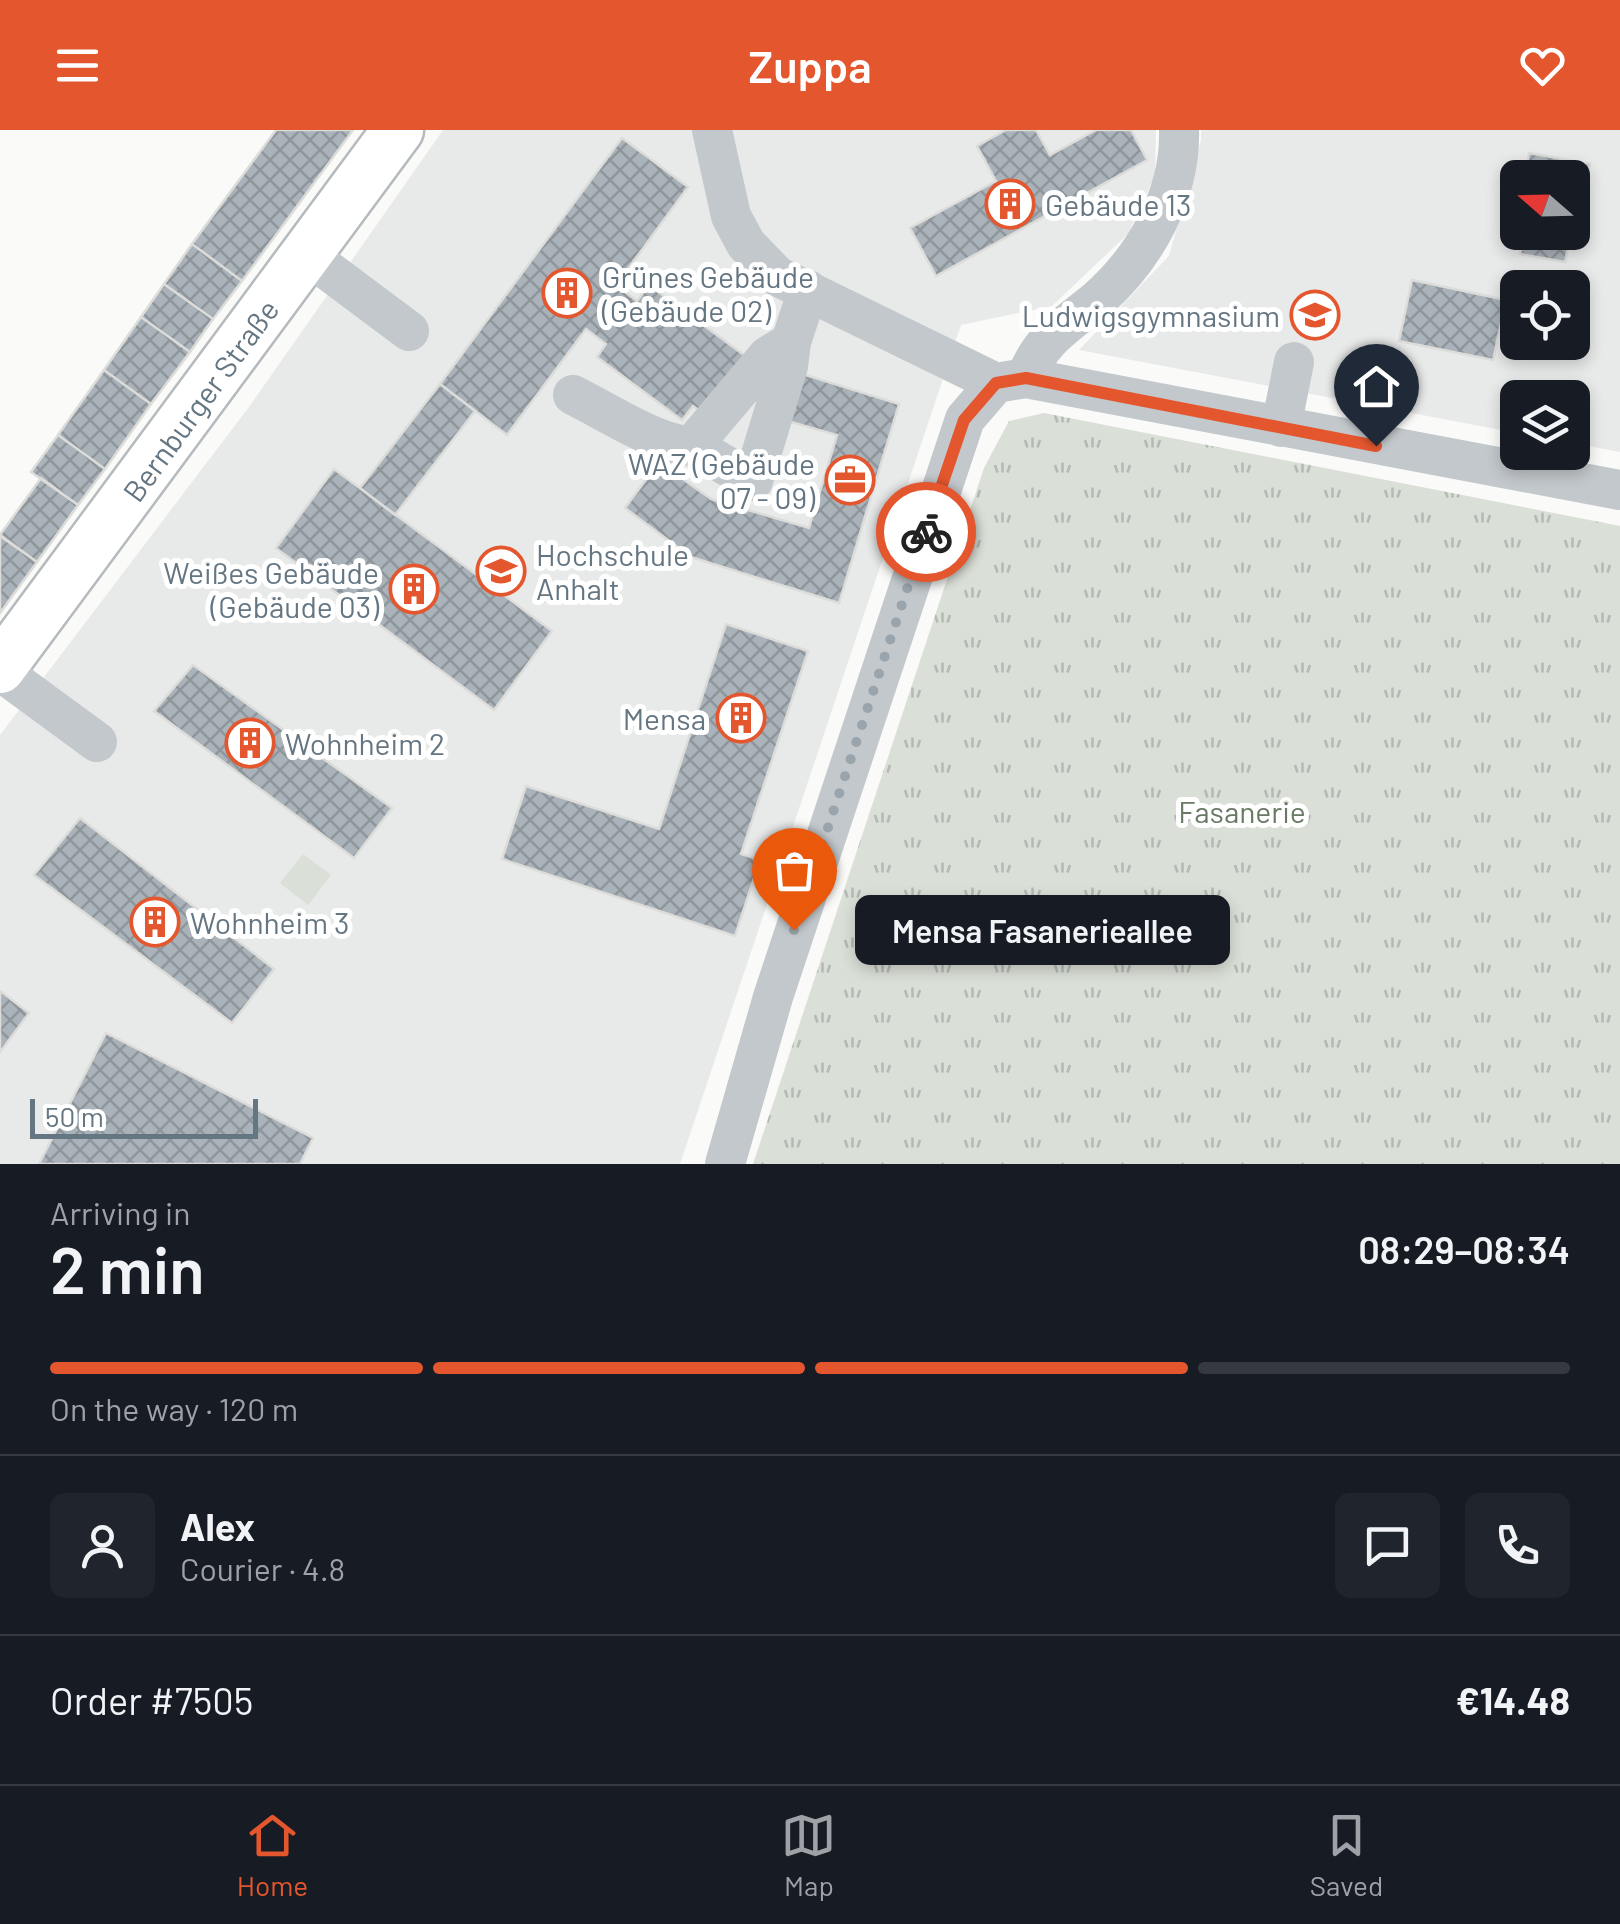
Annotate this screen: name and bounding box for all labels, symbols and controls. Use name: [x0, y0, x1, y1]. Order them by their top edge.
icon: menu: [50, 38, 105, 93]
text: Zuppa: [748, 38, 872, 92]
icon: heart: [1515, 38, 1570, 93]
north arrow: [1500, 160, 1590, 250]
map controls: [1500, 160, 1590, 470]
building icon: Gebäude 13: [984, 178, 1036, 230]
place label: Gebäude 13: [1045, 186, 1191, 222]
place label: Grünes Gebäude (Gebäude 02): [601, 258, 814, 328]
building icon: Grünes Gebäude (Gebäude 02): [541, 267, 593, 319]
button: locate: [1500, 270, 1590, 360]
school or university icon: Ludwigsgymnasium: [1289, 289, 1341, 341]
street label: Bernburger Straße: [115, 292, 285, 508]
place label: Ludwigsgymnasium: [1022, 297, 1280, 333]
pin: [1334, 344, 1419, 447]
icon: home: [1349, 359, 1404, 414]
button: layers: [1500, 380, 1590, 470]
place label: WAZ (Gebäude 07 - 09): [628, 445, 815, 515]
office icon: WAZ (Gebäude 07 - 09): [824, 454, 876, 506]
courier: [876, 482, 976, 582]
icon: bike: [899, 505, 954, 560]
place label: Hochschule Anhalt: [536, 536, 689, 606]
school or university icon: Hochschule Anhalt: [475, 545, 527, 597]
place label: Weißes Gebäude (Gebäude 03): [163, 554, 379, 624]
building icon: Weißes Gebäude (Gebäude 03): [388, 563, 440, 615]
building icon: Mensa: [715, 692, 767, 744]
place label: Mensa: [623, 700, 706, 736]
building icon: Wohnheim 2: [224, 717, 276, 769]
place label: Wohnheim 2: [285, 725, 445, 761]
park label: Fasanerie: [1178, 793, 1306, 829]
pin: [752, 828, 837, 931]
icon: bag: [767, 843, 822, 898]
callout: Mensa Fasanerieallee: [854, 895, 1229, 965]
building icon: Wohnheim 3: [129, 896, 181, 948]
place label: Wohnheim 3: [190, 904, 349, 940]
text: Mensa Fasanerieallee: [892, 911, 1193, 949]
scale bar: [30, 1094, 258, 1138]
text: 50 m: [45, 1099, 104, 1133]
text: Arriving in: [50, 1193, 190, 1231]
text: 08:29–08:34: [1358, 1226, 1570, 1272]
text: 2 min: [50, 1229, 205, 1307]
text: On the way · 120 m: [50, 1389, 298, 1427]
button: person: [50, 1493, 155, 1598]
button: chat: [1335, 1493, 1440, 1598]
button: phone: [1465, 1493, 1570, 1598]
text: Alex: [180, 1503, 255, 1549]
text: Courier · 4.8: [180, 1549, 345, 1587]
text: Order #7505: [50, 1677, 253, 1723]
text: €14.48: [1456, 1677, 1570, 1723]
tab: Home: [237, 1808, 308, 1902]
tab: Map: [781, 1808, 836, 1902]
tab: Saved: [1310, 1808, 1383, 1902]

